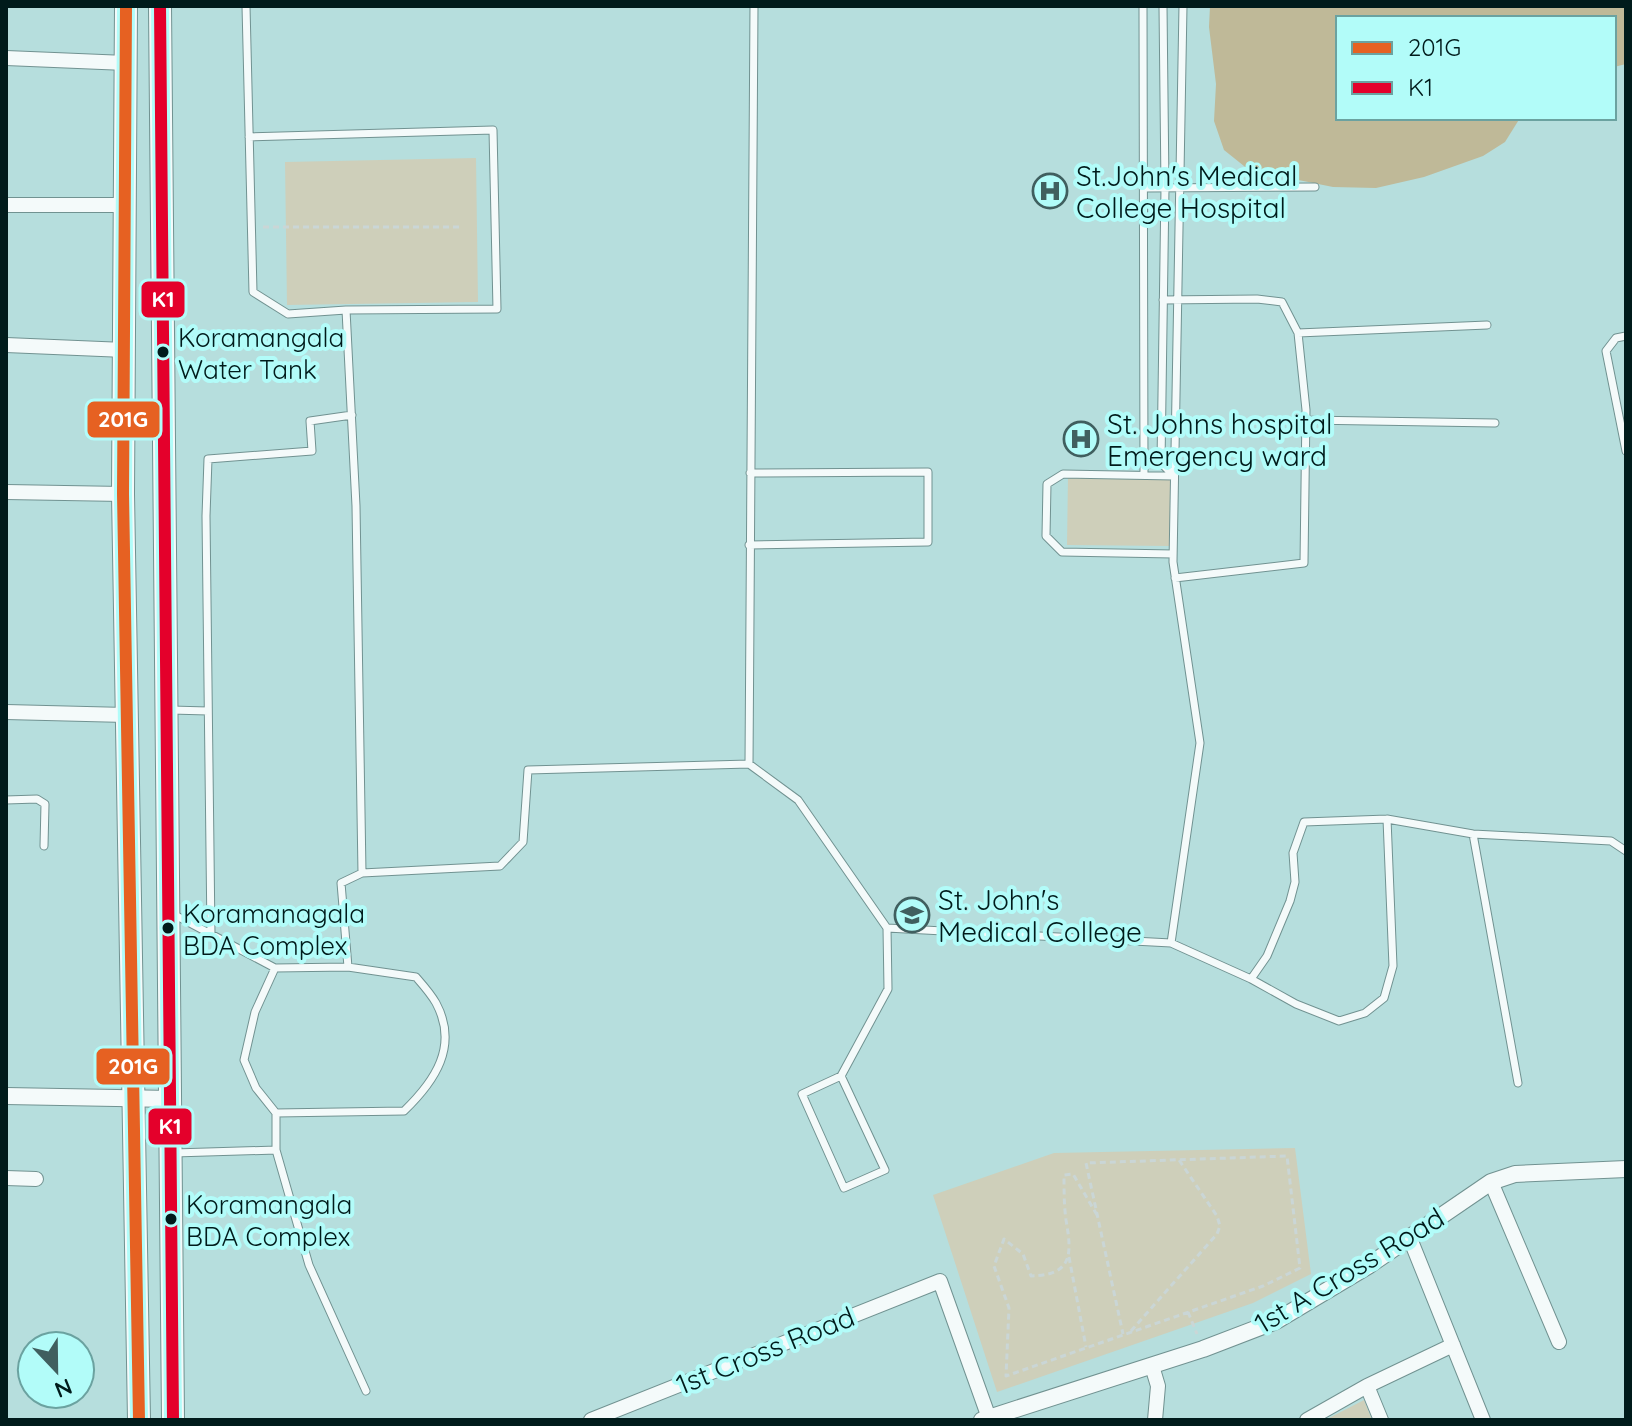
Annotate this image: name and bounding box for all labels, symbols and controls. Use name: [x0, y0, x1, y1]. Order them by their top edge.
legend: [1336, 16, 1616, 120]
text: 201G: [1408, 32, 1461, 62]
text: K1: [1408, 72, 1433, 102]
place label: St.John's Medical College Hospital: [1076, 158, 1297, 225]
hospital icon: St.John's Medical College Hospital: [1031, 172, 1069, 210]
line badge: K1: [140, 280, 186, 319]
text: K1: [152, 285, 174, 313]
place label: Koramangala Water Tank: [178, 321, 344, 386]
marker: Koramangala Water Tank: [155, 344, 171, 360]
line badge: 201G: [86, 400, 161, 439]
text: 201G: [98, 405, 148, 433]
place label: St. Johns hospital Emergency ward: [1107, 406, 1333, 473]
hospital icon: St. Johns hospital Emergency ward: [1062, 420, 1100, 458]
place label: St. John's Medical College: [938, 882, 1142, 949]
school or university icon: St. John's Medical College: [893, 896, 931, 934]
place label: Koramanagala BDA Complex: [183, 897, 365, 962]
marker: Koramanagala BDA Complex: [160, 920, 176, 936]
line badge: 201G: [95, 1047, 171, 1086]
text: 201G: [108, 1052, 158, 1080]
line badge: K1: [147, 1107, 193, 1146]
text: K1: [159, 1112, 181, 1140]
place label: Koramangala BDA Complex: [186, 1188, 352, 1253]
street label: 1st A Cross Road: [1248, 1200, 1450, 1340]
marker: Koramangala BDA Complex: [163, 1211, 179, 1227]
street label: 1st Cross Road: [671, 1298, 859, 1402]
north arrow: [16, 1330, 96, 1410]
text: N: [51, 1373, 76, 1405]

